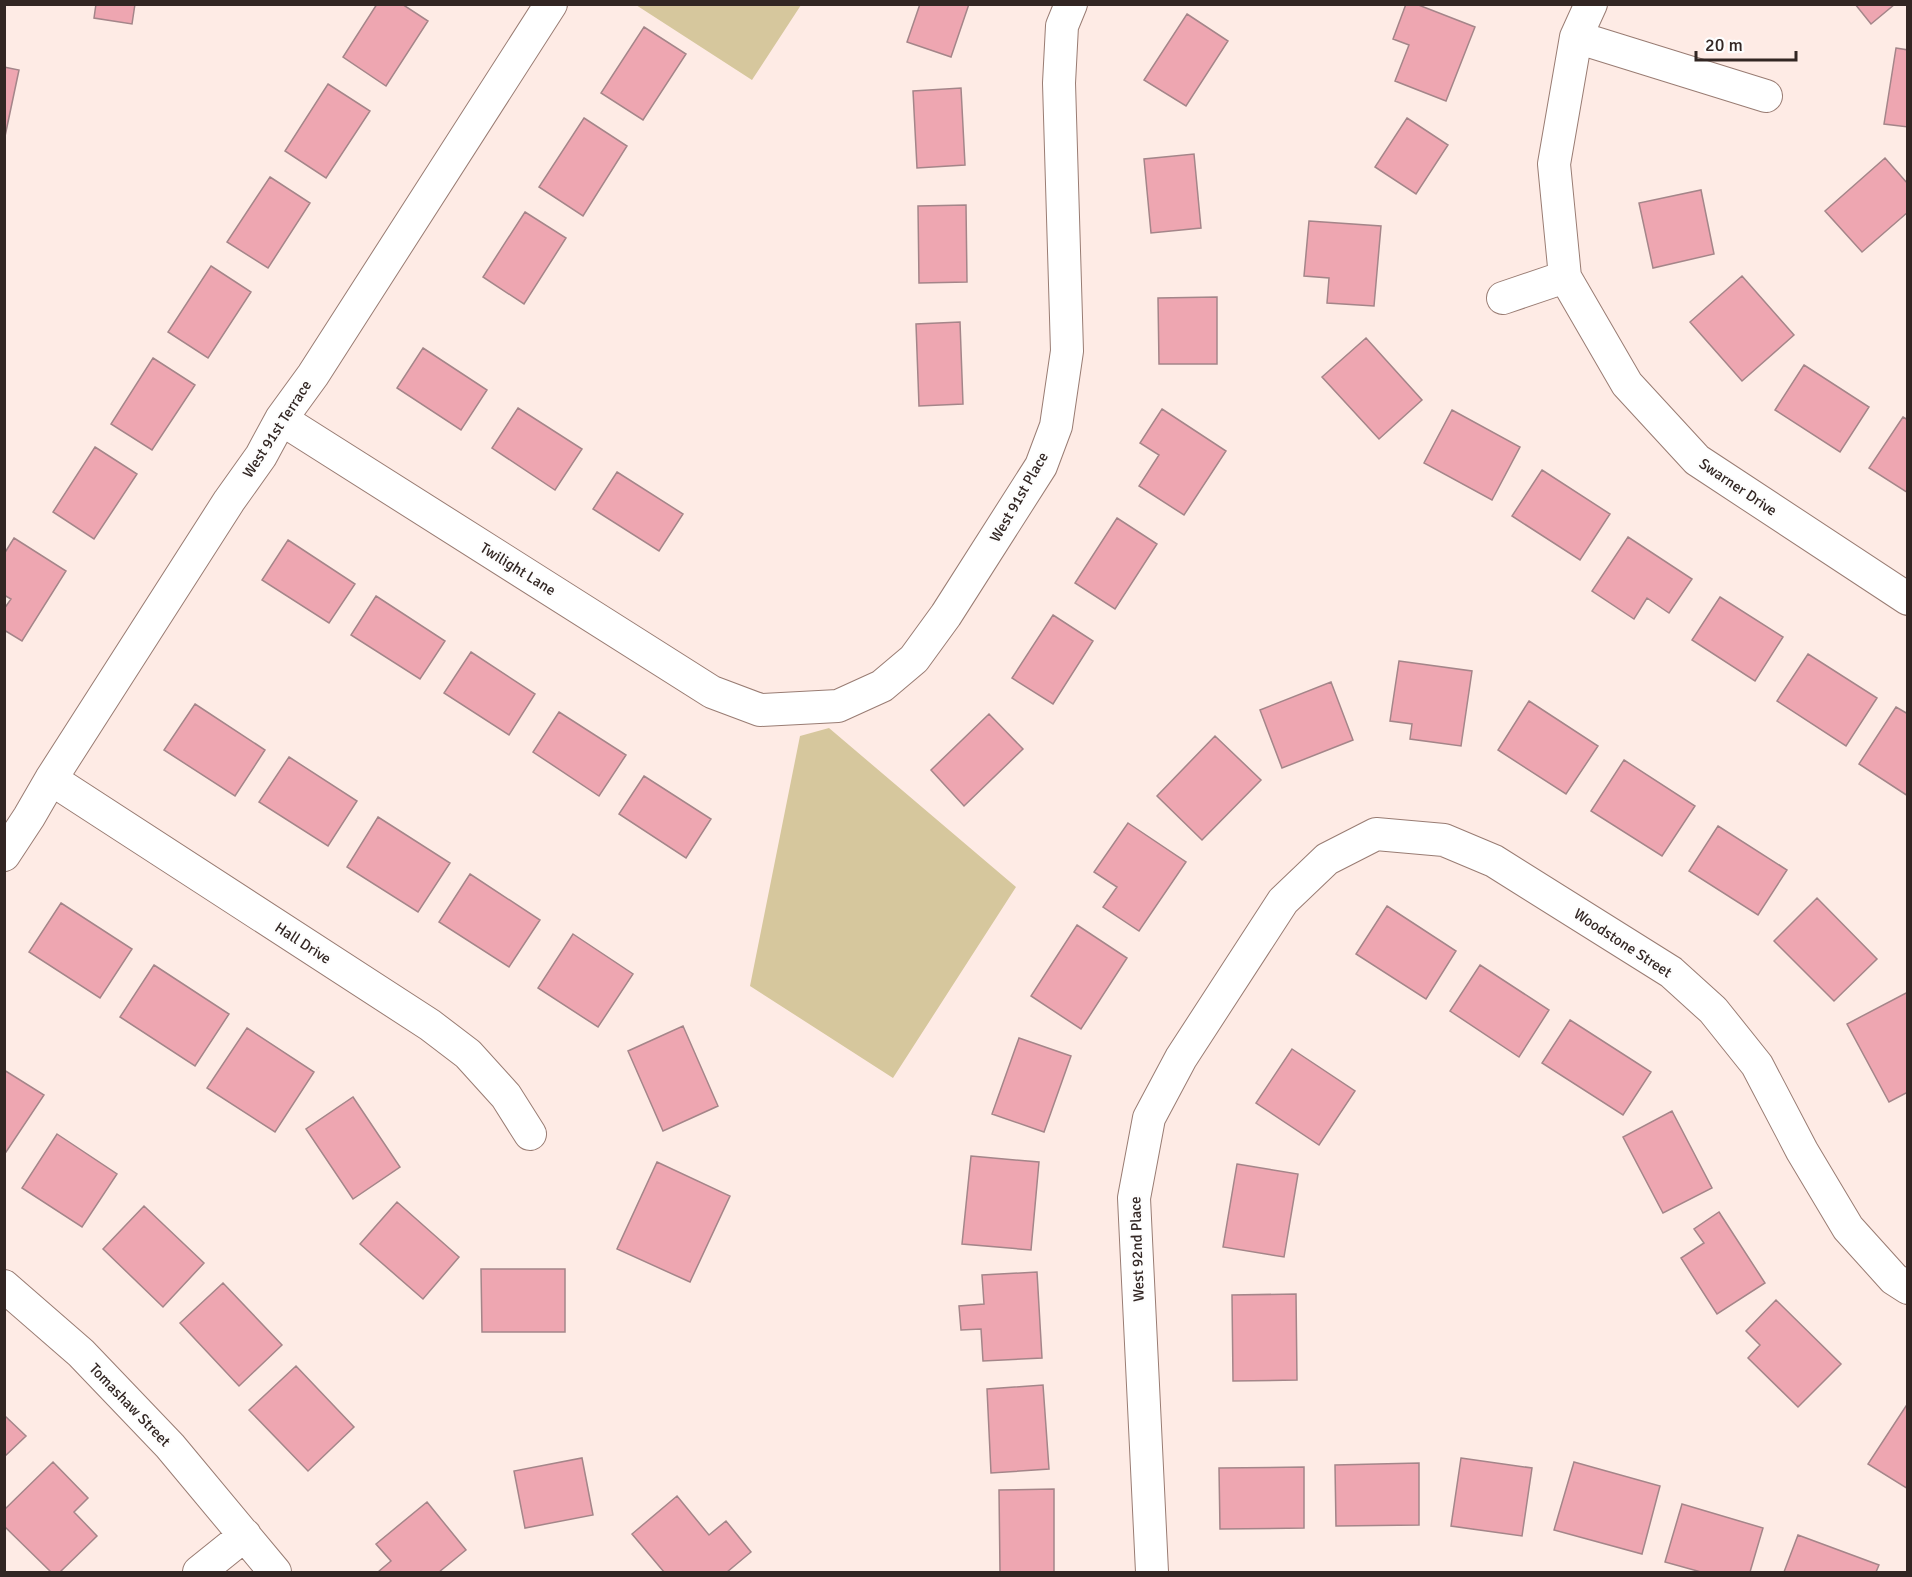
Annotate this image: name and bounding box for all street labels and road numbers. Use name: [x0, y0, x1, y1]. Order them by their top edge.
street label: West 91st Terrace: [239, 377, 315, 481]
street label: West 91st Place: [986, 449, 1052, 545]
street label: Swarner Drive: [1696, 454, 1780, 520]
street label: Twilight Lane: [477, 539, 559, 599]
street label: Woodstone Street: [1571, 905, 1675, 981]
street label: Hall Drive: [272, 918, 334, 968]
street label: West 92nd Place: [1126, 1196, 1148, 1302]
street label: Tomashaw Street: [86, 1360, 174, 1450]

